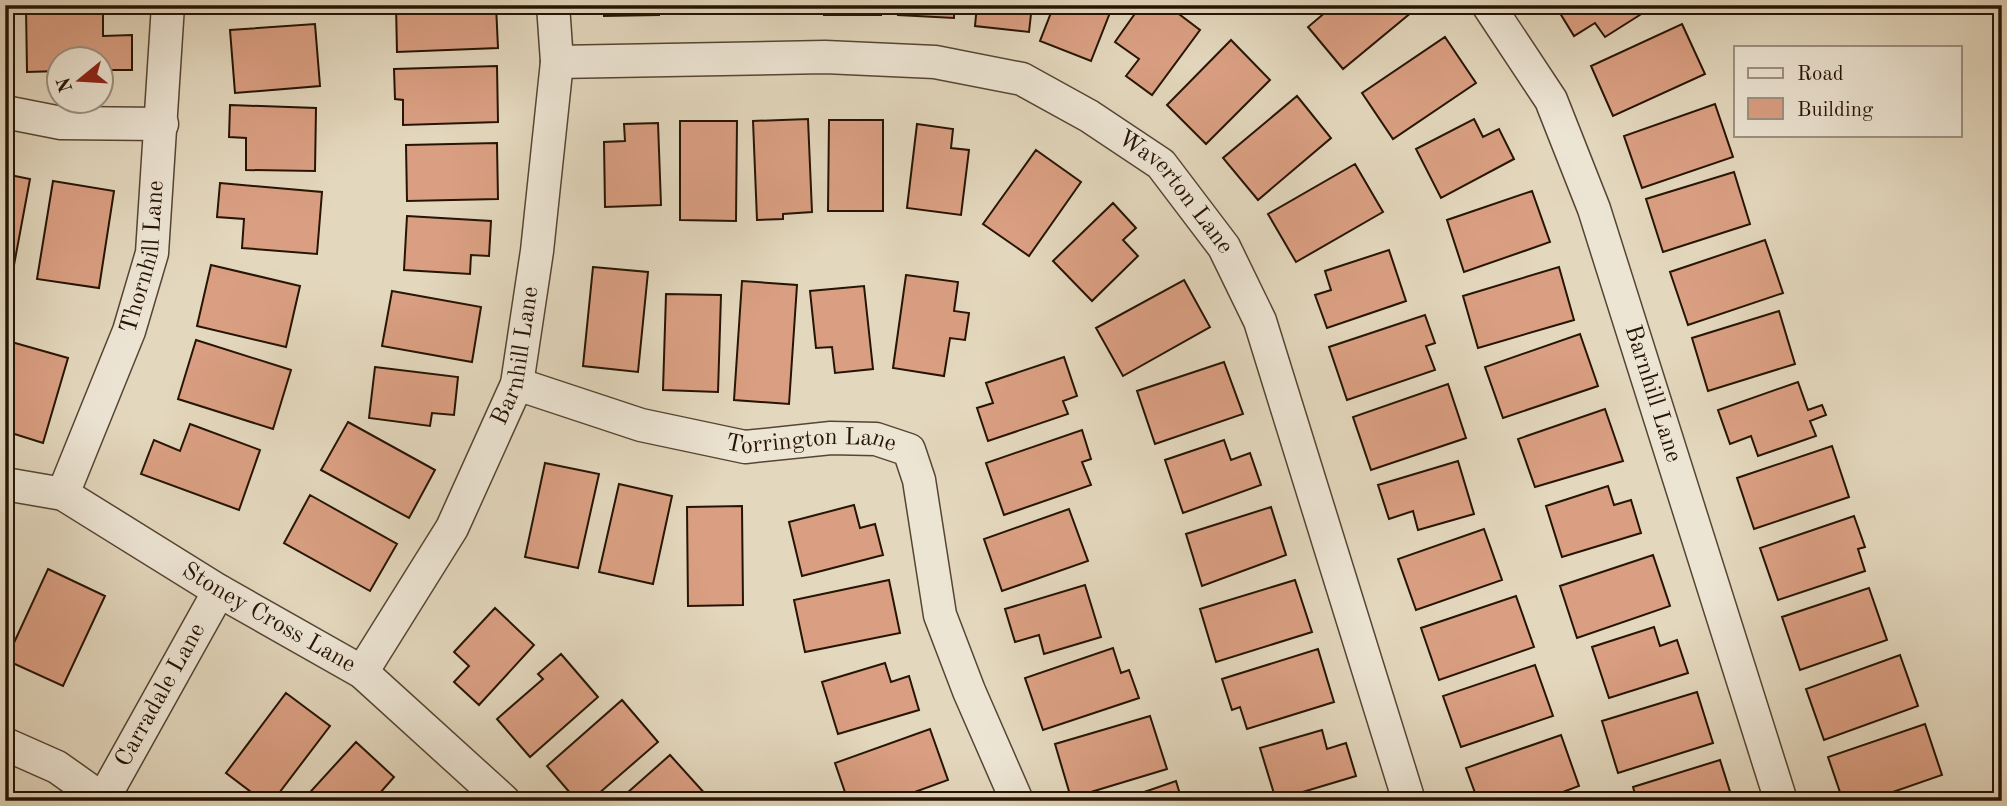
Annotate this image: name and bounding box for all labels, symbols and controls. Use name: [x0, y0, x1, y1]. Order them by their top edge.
north arrow: [46, 46, 116, 116]
legend: [1734, 46, 1962, 136]
text: Road: [1797, 64, 1844, 85]
text: N: [55, 74, 77, 94]
text: Building: [1797, 100, 1874, 121]
street label: Waverton Lane: [1113, 127, 1237, 257]
street label: Thornhill Lane: [117, 179, 169, 336]
street label: Barnhill Lane: [488, 285, 544, 429]
street label: Barnhill Lane: [1619, 322, 1685, 465]
street label: Torrington Lane: [723, 426, 899, 459]
street label: Stoney Cross Lane: [177, 559, 359, 678]
street label: Carradale Lane: [111, 620, 210, 771]

